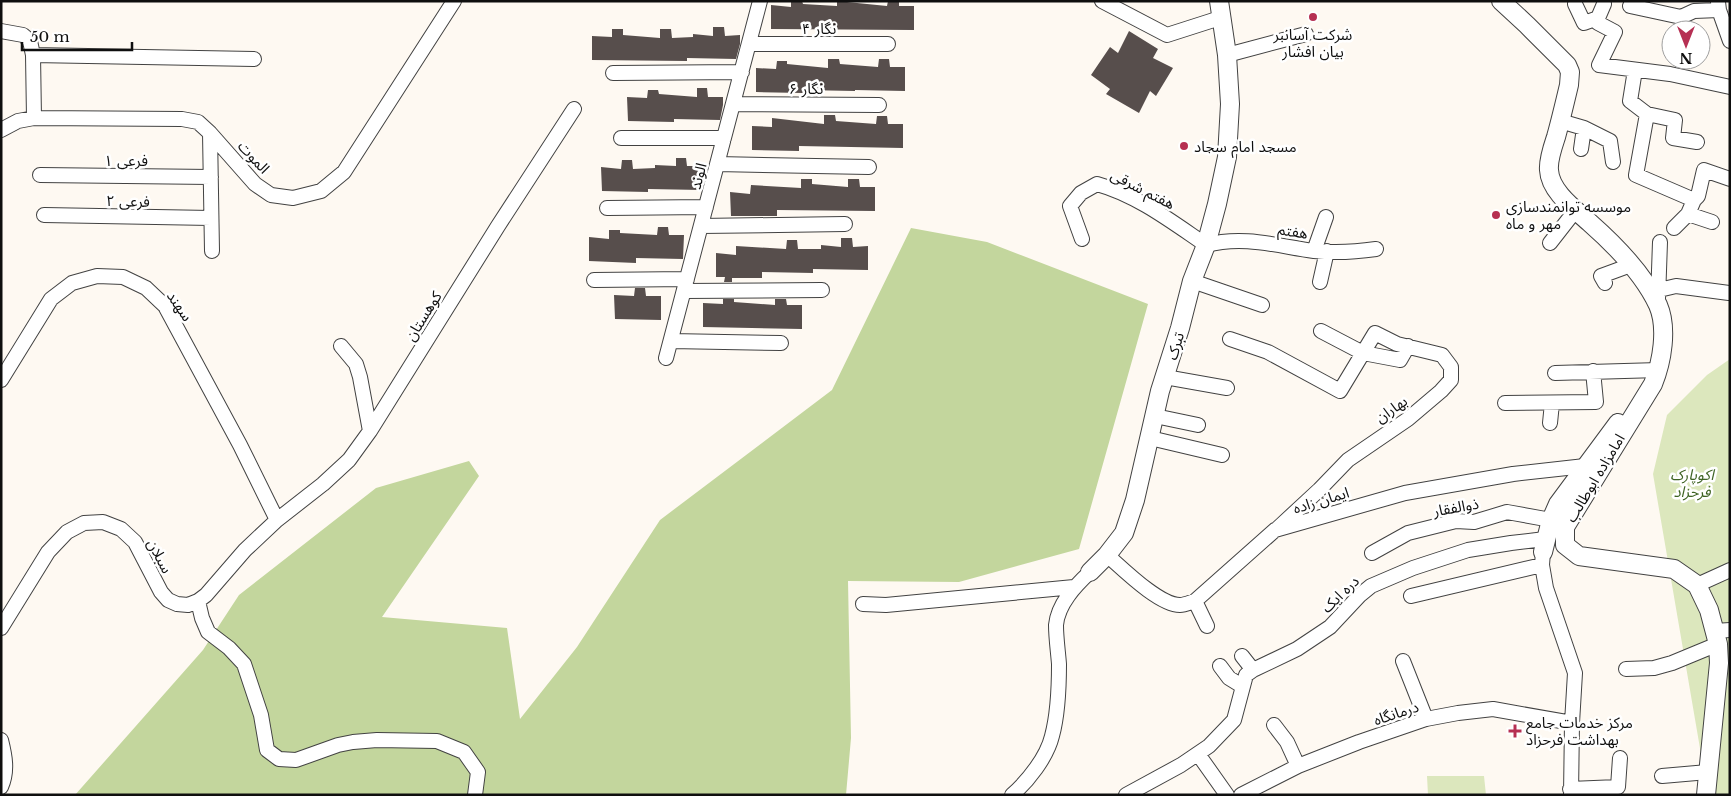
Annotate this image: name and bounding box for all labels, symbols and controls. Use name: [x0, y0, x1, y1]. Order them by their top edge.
marker: شرکت آسانبر بیان افشار: [1307, 11, 1319, 23]
street label: نگار ۴: [802, 19, 836, 38]
scale bar: [22, 20, 132, 52]
north arrow: [1661, 20, 1711, 70]
place label: شرکت آسانبر بیان افشار: [1273, 25, 1353, 61]
text: 50 m: [30, 27, 70, 46]
text: N: [1679, 49, 1693, 67]
street label: نگار ۶: [789, 79, 823, 98]
street label: الموت: [234, 137, 274, 177]
place label: مسجد امام سجاد: [1194, 137, 1297, 158]
marker: مسجد امام سجاد: [1178, 140, 1190, 152]
street label: فرعی ۱: [104, 151, 148, 170]
street label: الوند: [685, 161, 711, 191]
street label: هفتم شرقی: [1107, 165, 1178, 215]
street label: فرعی ۲: [106, 191, 150, 211]
place label: موسسه توانمندسازی مهر و ماه: [1506, 197, 1631, 233]
marker: موسسه توانمندسازی مهر و ماه: [1490, 209, 1502, 221]
street label: هفتم: [1276, 219, 1309, 245]
street label: سهند: [163, 287, 197, 325]
street label: کوهستان: [400, 287, 446, 344]
street label: تبرک: [1162, 330, 1188, 362]
street label: بهاران: [1371, 391, 1411, 427]
street label: امامزاده ابوطالب: [1561, 430, 1629, 526]
park label: اکوپارک فرحزاد: [1670, 465, 1715, 501]
street label: ایمان زاده: [1291, 482, 1351, 518]
street label: ذوالفقار: [1431, 494, 1480, 521]
street label: سبلان: [143, 536, 177, 577]
street label: دره ایک: [1317, 571, 1363, 617]
street label: درمانگاه: [1371, 697, 1421, 729]
place label: مركز خدمات جامع بهداشت فرحزاد: [1526, 713, 1633, 749]
marker: مركز خدمات جامع بهداشت فرحزاد: [1508, 724, 1522, 738]

